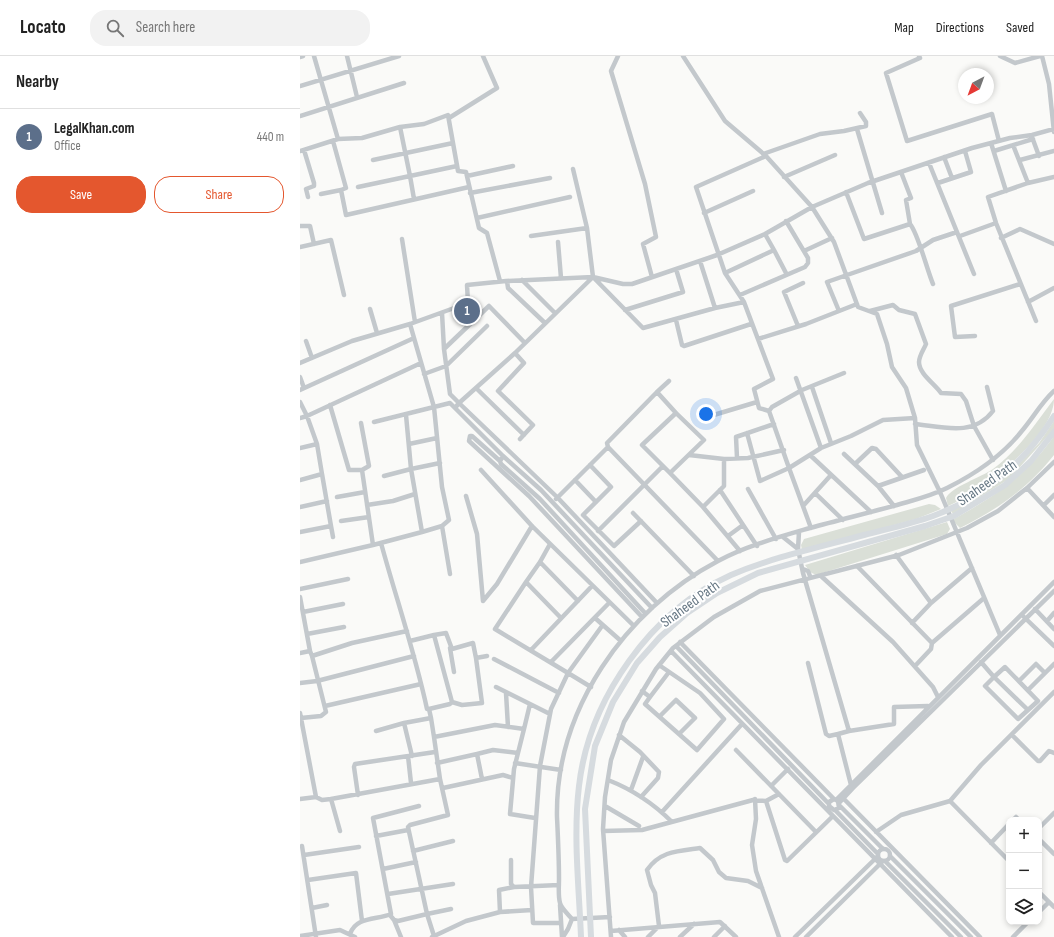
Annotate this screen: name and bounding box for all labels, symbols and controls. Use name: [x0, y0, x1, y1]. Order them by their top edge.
search box: [90, 10, 370, 46]
text: Locato: [20, 16, 66, 39]
icon: search: [104, 17, 126, 39]
text: Search here: [136, 18, 195, 37]
text: Map: [894, 19, 914, 36]
text: Directions: [936, 19, 984, 36]
text: Saved: [1006, 19, 1034, 36]
north arrow: [958, 68, 994, 104]
text: Nearby: [16, 72, 59, 92]
text: LegalKhan.com: [54, 119, 135, 138]
text: 1: [26, 129, 32, 145]
text: 440 m: [257, 129, 284, 145]
text: Office: [54, 138, 81, 154]
button: Save: [16, 176, 146, 213]
button: Share: [154, 176, 284, 213]
pin: 1: [454, 296, 480, 326]
your location: [696, 404, 716, 424]
street label: Shaheed Path: [953, 456, 1021, 510]
street label: Shaheed Path: [657, 576, 723, 632]
map controls: [1006, 817, 1042, 925]
button: +: [1006, 817, 1042, 853]
button: −: [1006, 853, 1042, 889]
button: layers: [1006, 889, 1042, 925]

